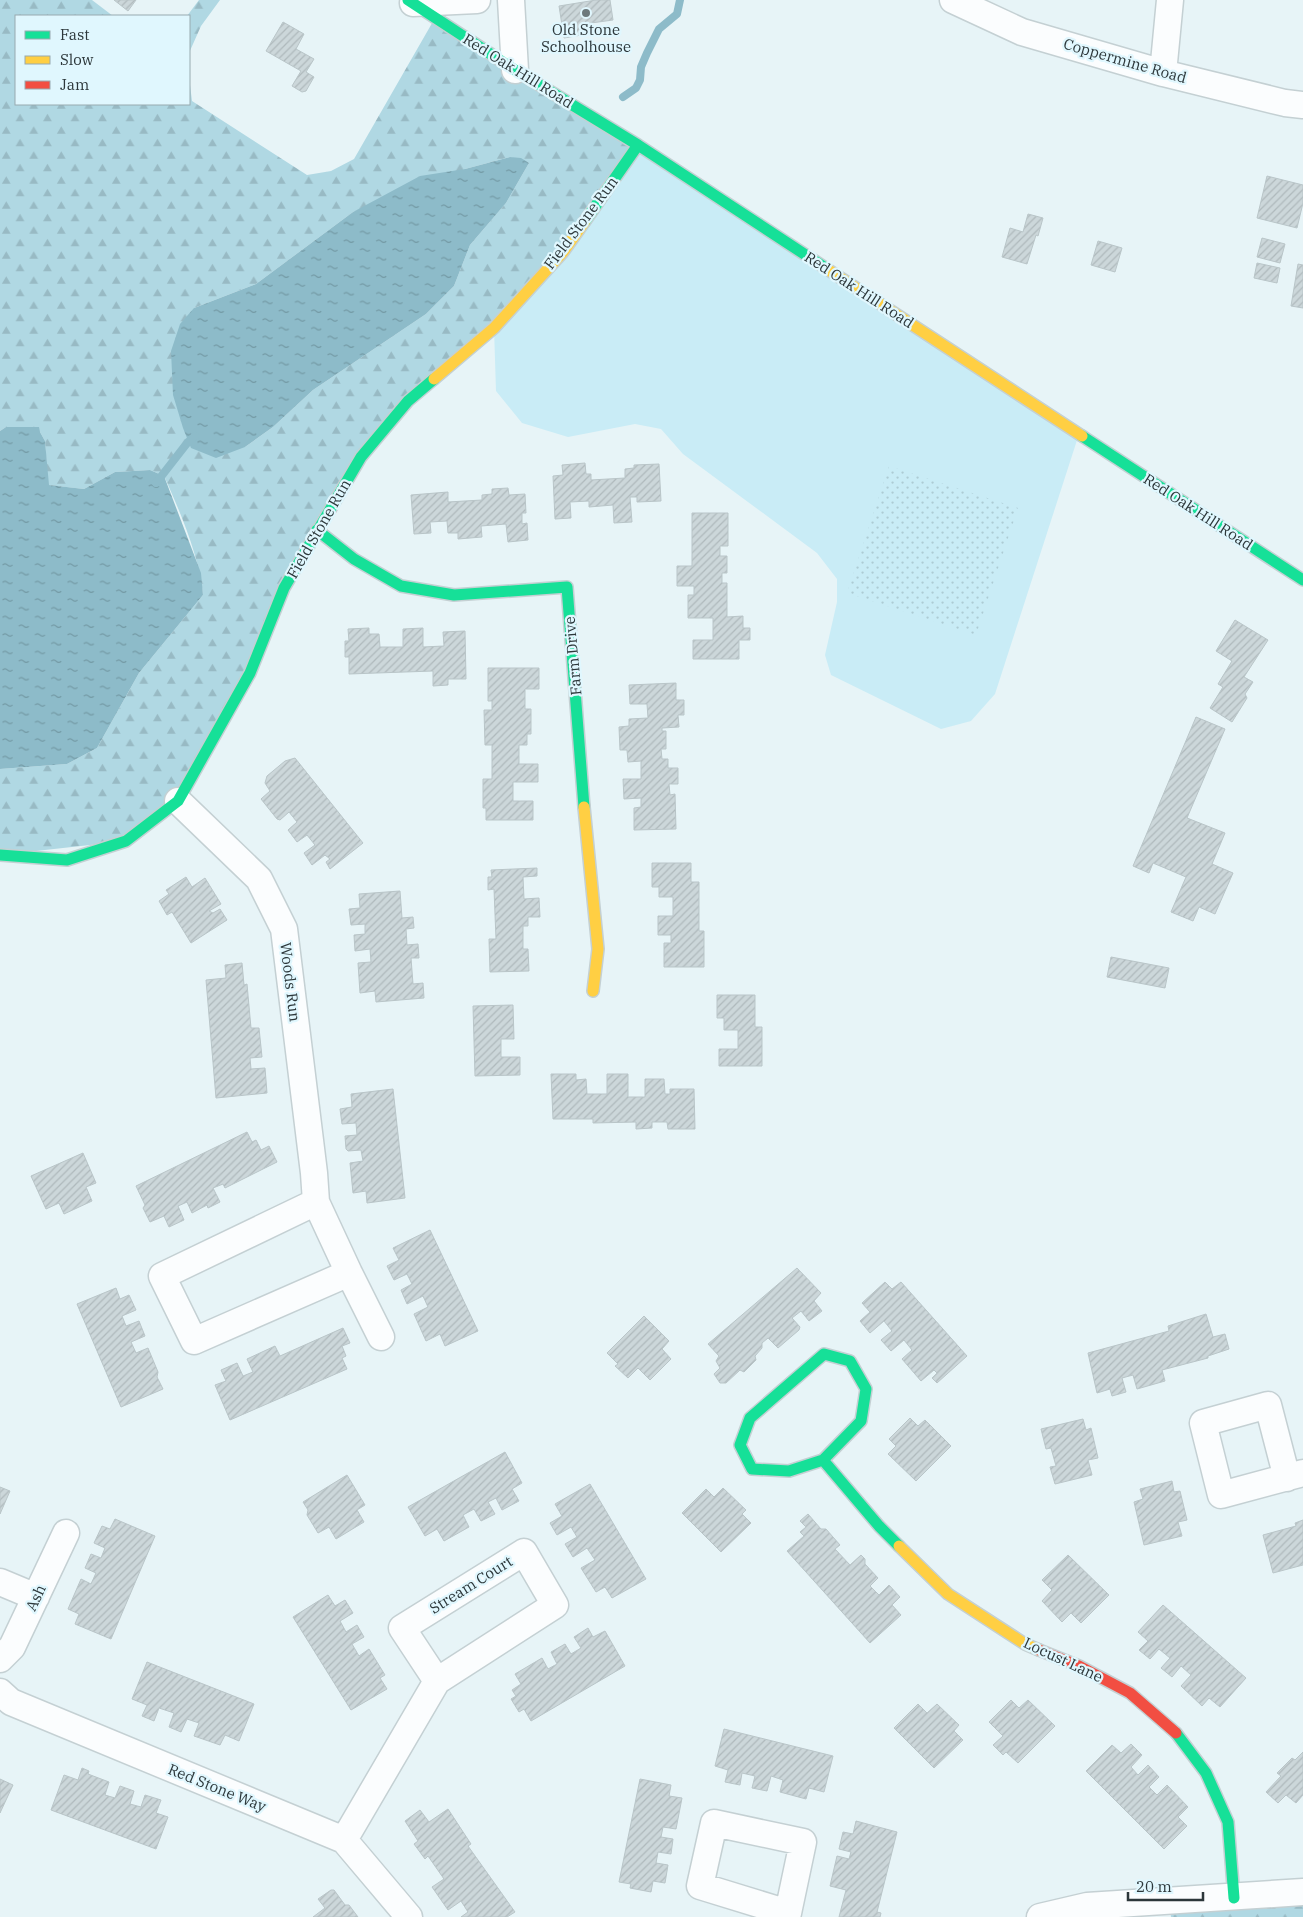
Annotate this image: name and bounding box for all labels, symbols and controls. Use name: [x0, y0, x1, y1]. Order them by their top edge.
marker: Old Stone Schoolhouse: [580, 7, 592, 19]
legend: [15, 15, 190, 105]
place label: Old Stone Schoolhouse: [541, 20, 631, 56]
text: Fast: [60, 25, 90, 44]
street label: Red Oak Hill Road: [460, 29, 577, 112]
street label: Coppermine Road: [1061, 34, 1189, 87]
text: Slow: [60, 50, 94, 69]
text: Jam: [60, 75, 89, 94]
street label: Field Stone Run: [539, 172, 622, 273]
street label: Red Oak Hill Road: [801, 247, 918, 332]
street label: Red Oak Hill Road: [1140, 469, 1257, 554]
street label: Field Stone Run: [282, 475, 355, 582]
street label: Farm Drive: [560, 616, 585, 696]
street label: Woods Run: [276, 941, 305, 1023]
street label: Stream Court: [426, 1552, 516, 1618]
street label: Ash: [21, 1582, 50, 1614]
street label: Locust Lane: [1021, 1633, 1106, 1686]
street label: Red Stone Way: [165, 1759, 269, 1816]
scale bar: [1128, 1870, 1203, 1902]
text: 20 m: [1136, 1877, 1172, 1896]

